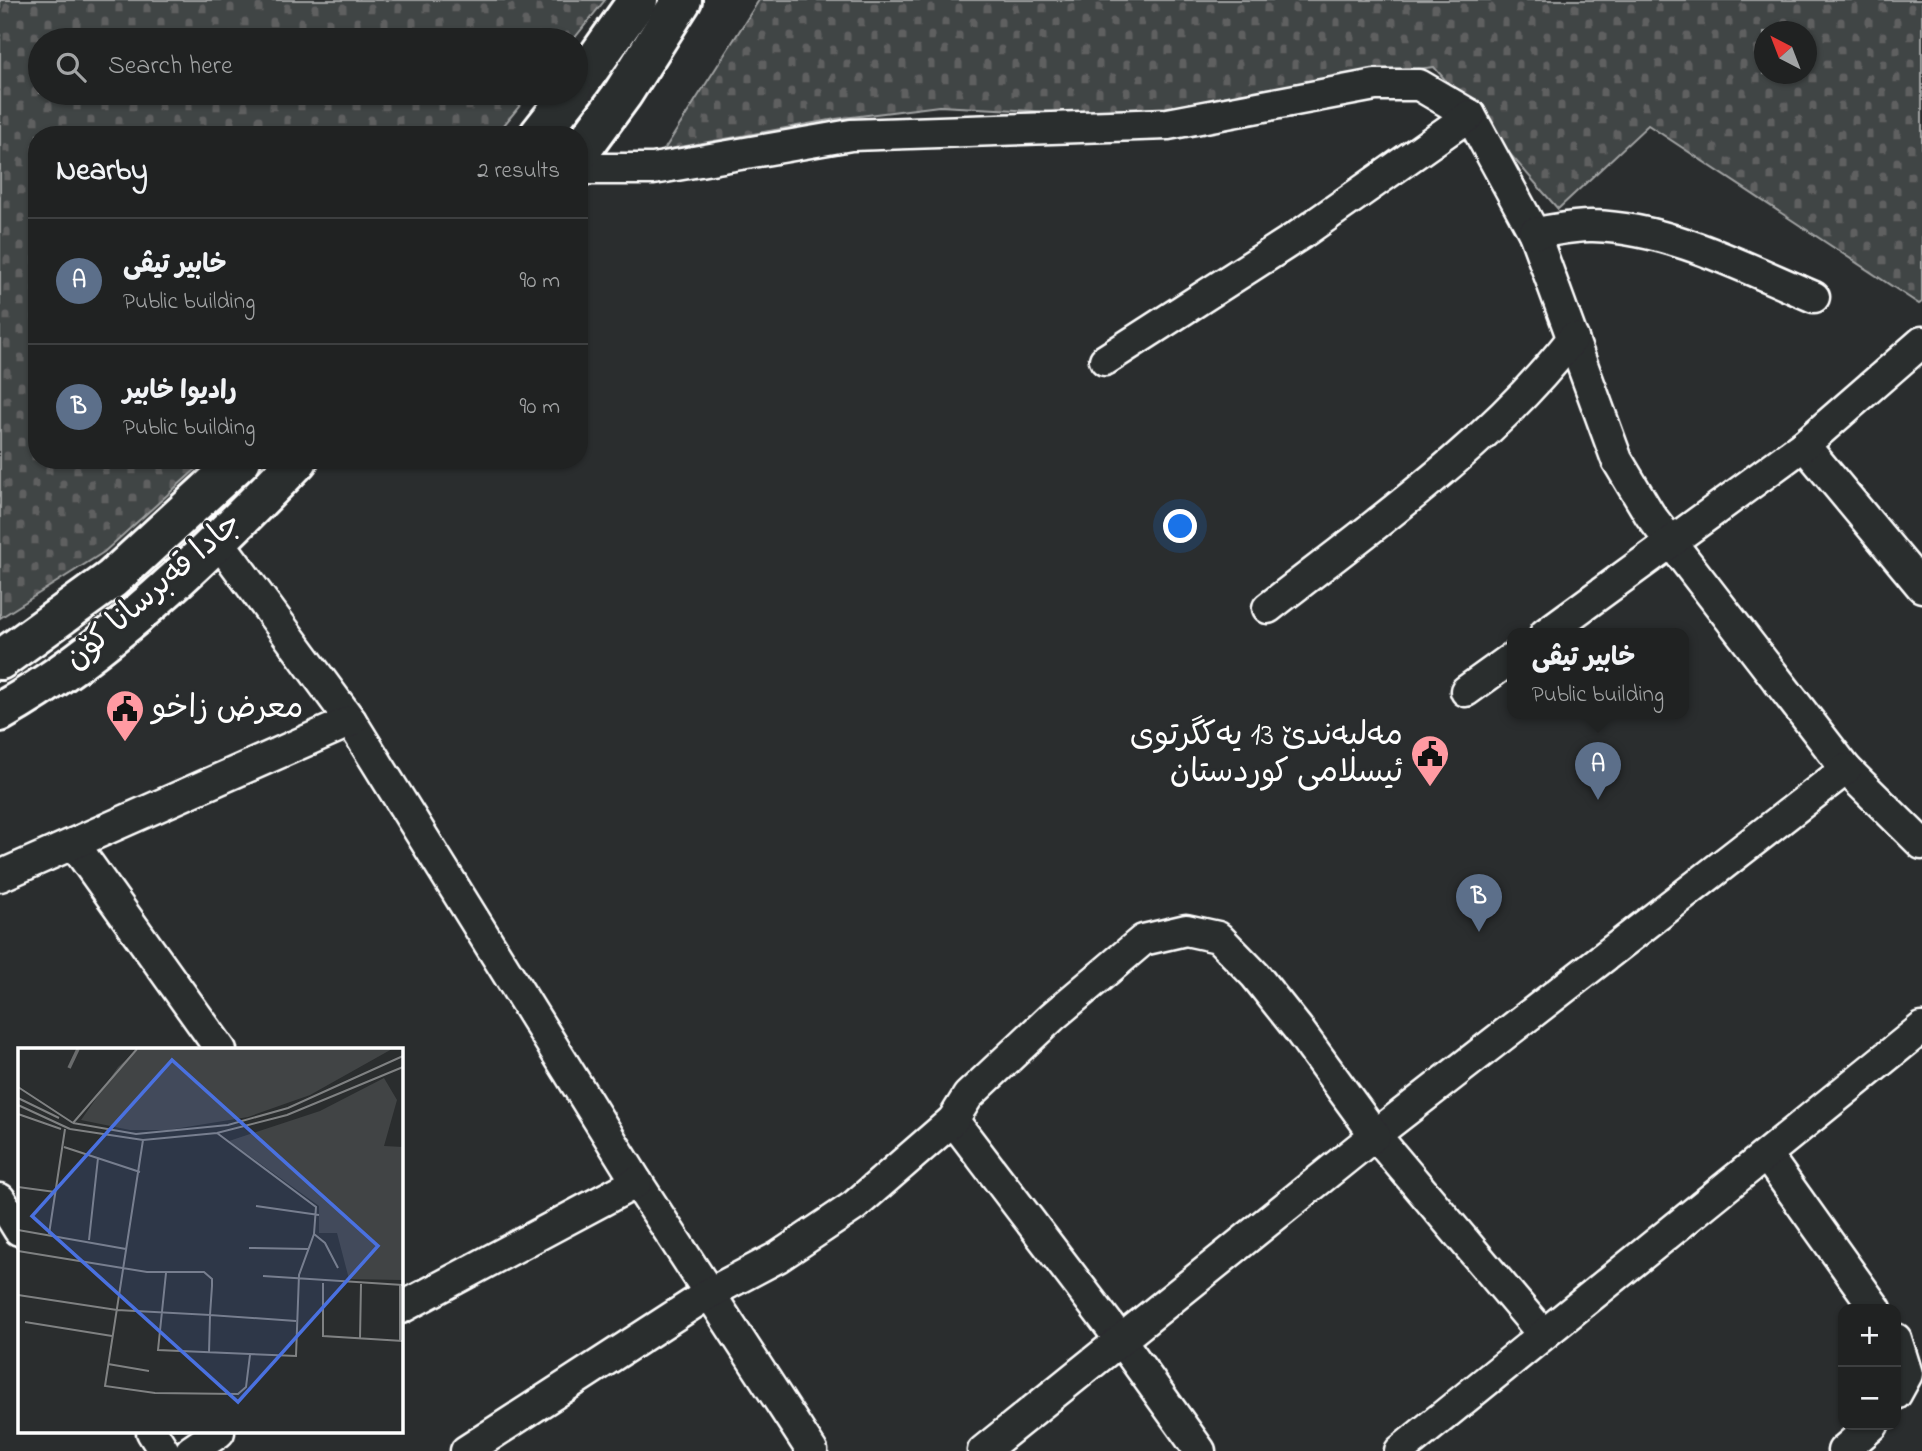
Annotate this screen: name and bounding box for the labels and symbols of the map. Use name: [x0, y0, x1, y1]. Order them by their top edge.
north arrow: [1754, 21, 1817, 84]
street label: جادا قەبرسانا کۆن: [55, 502, 253, 682]
your location: [1163, 509, 1197, 543]
place label: معرض زاخو: [149, 686, 303, 733]
public building icon: معرض زاخو: [104, 688, 146, 743]
place label: مەلبەندێ 13 یەکگرتوی ئیسلامی کوردستان: [1130, 713, 1403, 797]
public building icon: مەلبەندێ 13 یەکگرتوی ئیسلامی کوردستان: [1409, 733, 1451, 788]
pin: A: [1575, 742, 1621, 800]
pin: B: [1456, 874, 1502, 932]
inset map: [18, 1048, 402, 1434]

